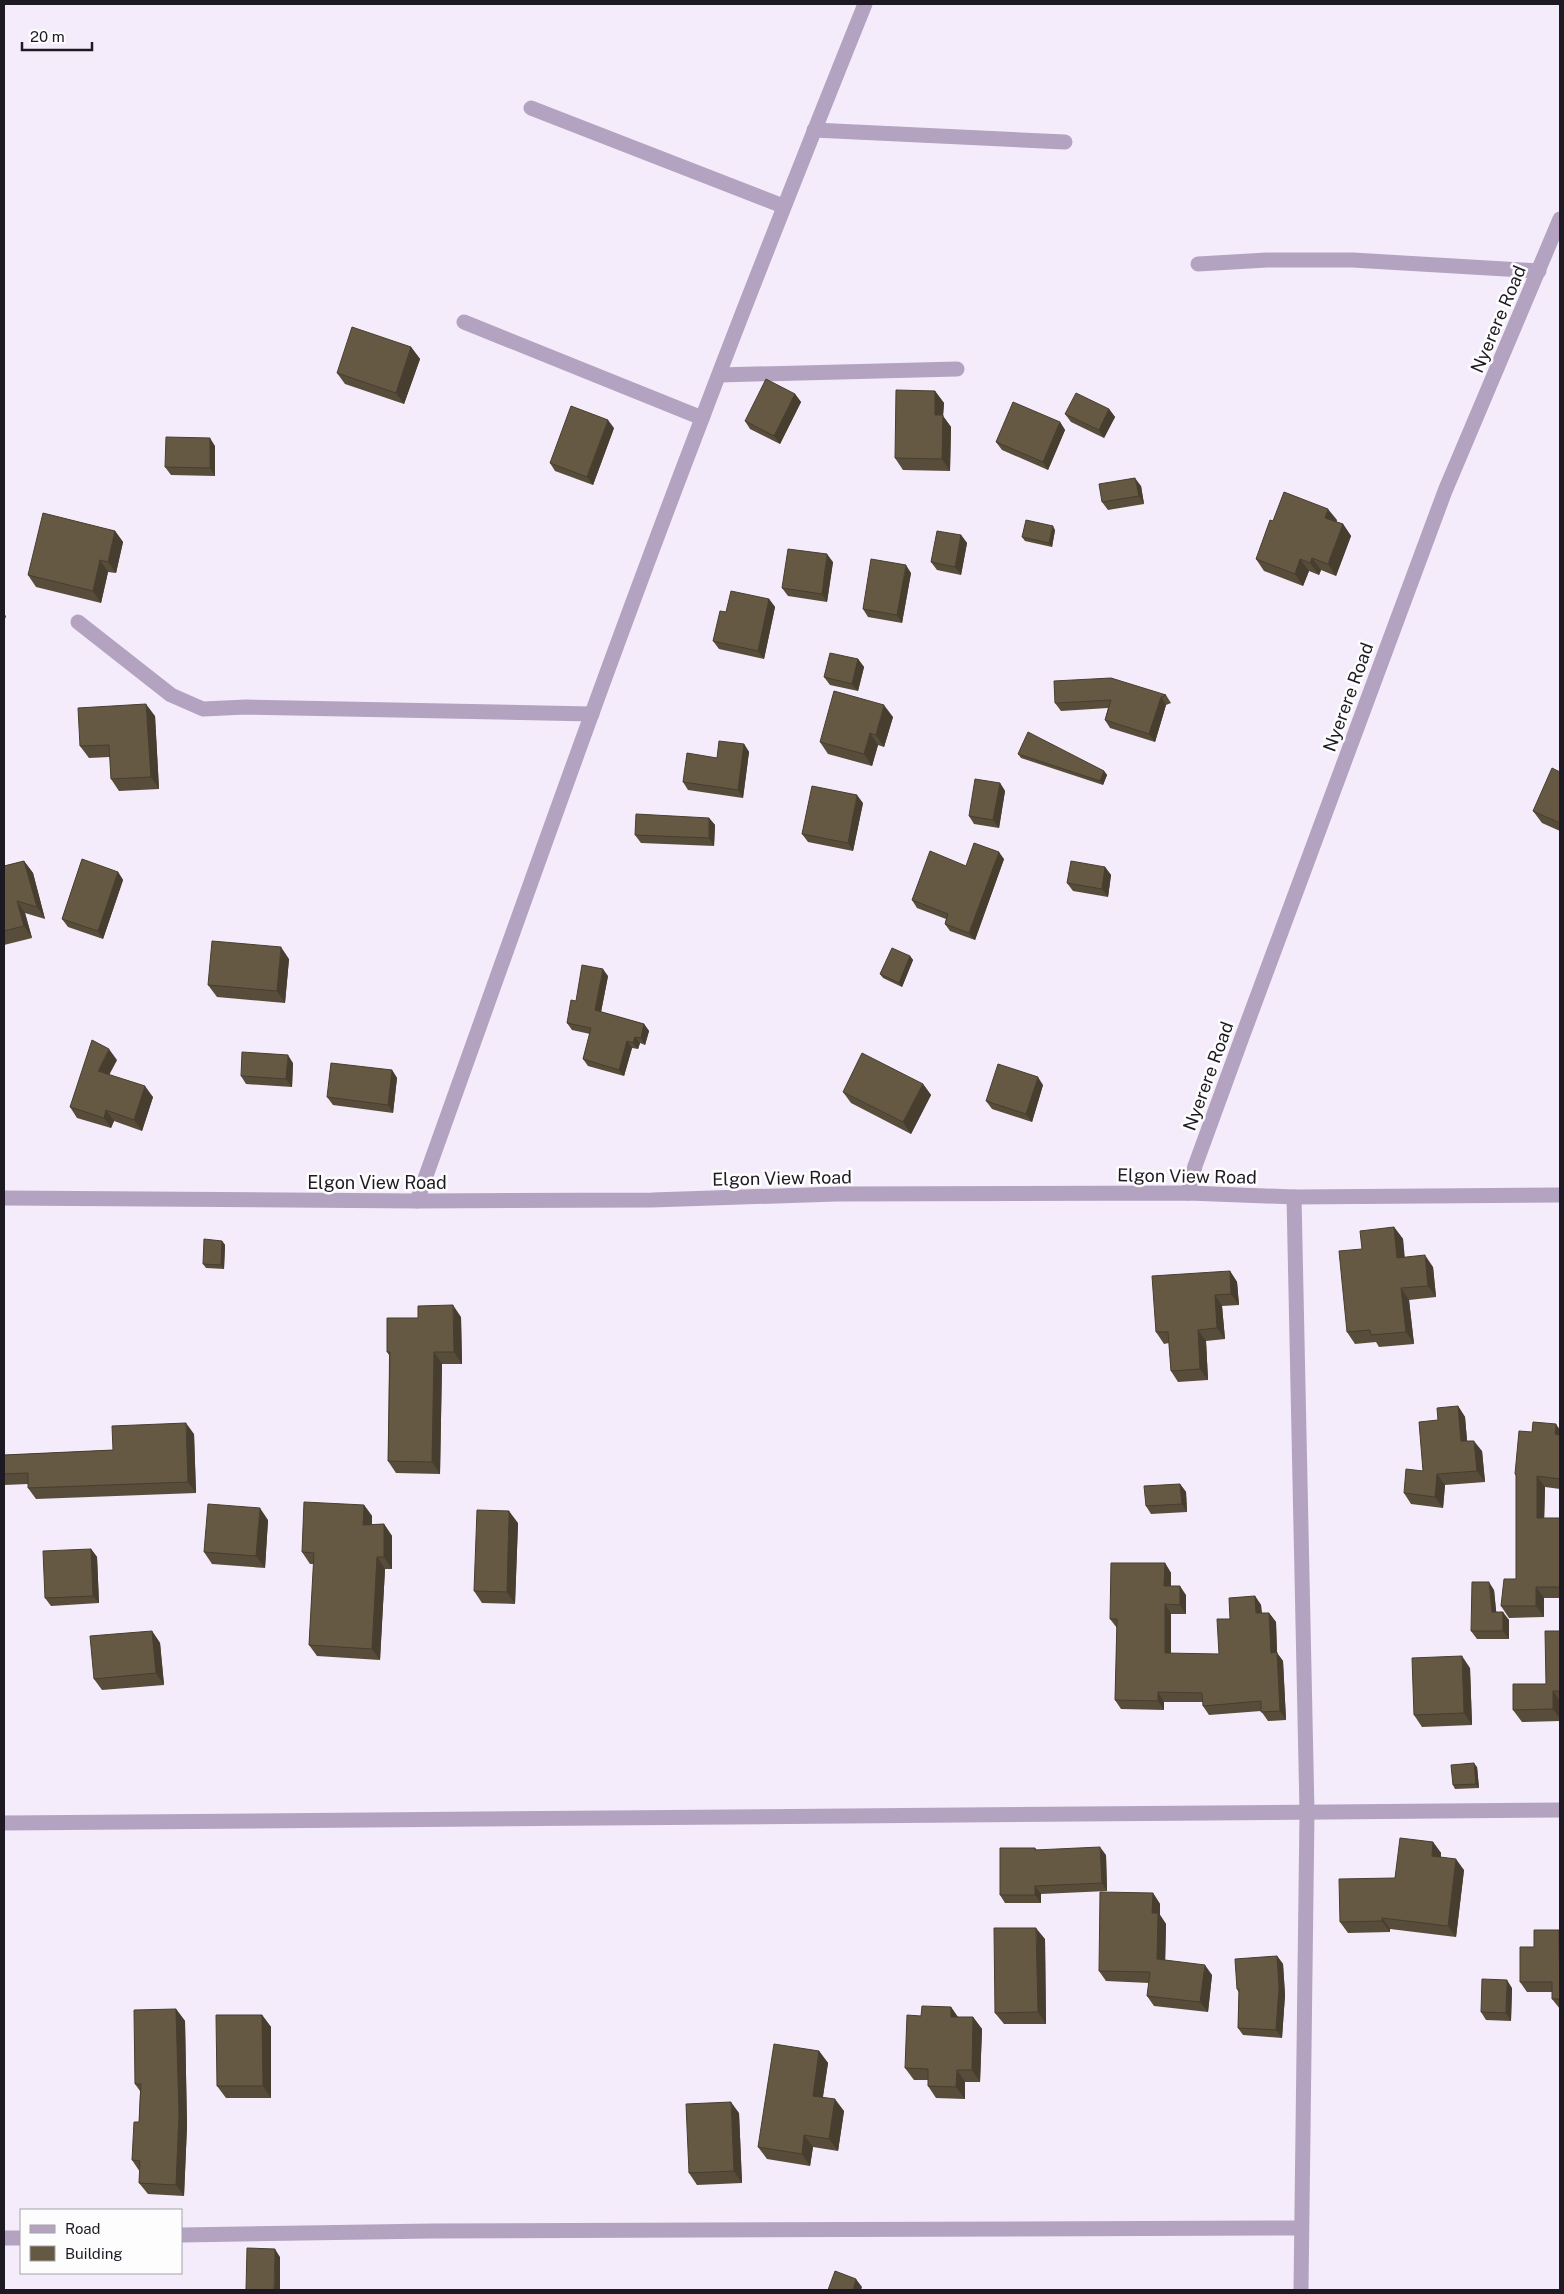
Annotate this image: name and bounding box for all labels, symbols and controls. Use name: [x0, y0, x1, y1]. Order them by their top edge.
scale bar: [22, 20, 92, 52]
text: 20 m: [30, 28, 65, 45]
street label: Nyerere Road: [1466, 262, 1530, 376]
street label: Nyerere Road: [1319, 640, 1377, 754]
street label: Nyerere Road: [1179, 1019, 1237, 1133]
street label: Elgon View Road: [1117, 1164, 1257, 1188]
street label: Elgon View Road: [712, 1166, 852, 1190]
street label: Elgon View Road: [307, 1172, 447, 1193]
legend: [20, 2209, 182, 2274]
text: Road: [65, 2220, 101, 2237]
text: Building: [65, 2245, 123, 2262]

